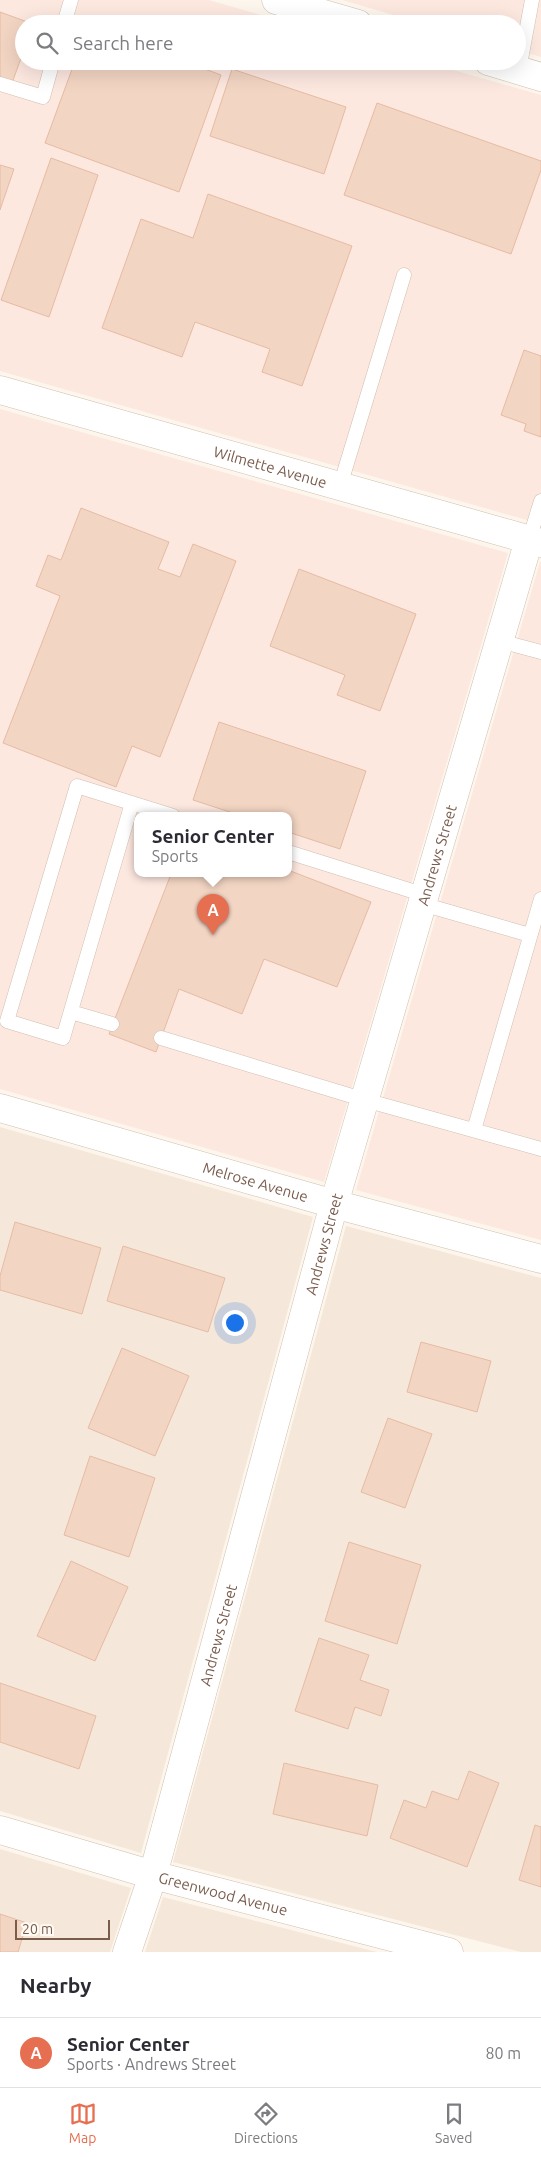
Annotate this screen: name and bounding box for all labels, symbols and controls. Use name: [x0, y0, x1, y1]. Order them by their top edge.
search box: [15, 15, 526, 70]
icon: search: [33, 29, 61, 57]
text: Search here: [73, 32, 173, 54]
street label: Wilmette Avenue: [212, 442, 329, 491]
street label: Andrews Street: [414, 802, 459, 908]
popup: [134, 812, 292, 877]
text: Senior Center: [152, 825, 274, 847]
text: Sports: [152, 847, 198, 865]
pin: A: [197, 894, 229, 935]
street label: Melrose Avenue: [201, 1158, 310, 1205]
street label: Andrews Street: [301, 1191, 345, 1297]
your location: [222, 1310, 248, 1336]
street label: Andrews Street: [196, 1582, 240, 1688]
street label: Greenwood Avenue: [157, 1868, 290, 1918]
scale bar: [15, 1917, 110, 1940]
text: 20 m: [22, 1921, 53, 1937]
text: Nearby: [20, 1973, 91, 1997]
text: Senior Center: [67, 2033, 190, 2055]
text: A: [30, 2044, 42, 2062]
text: 80 m: [485, 2044, 521, 2062]
text: Sports · Andrews Street: [67, 2055, 236, 2073]
tab: Map: [69, 2100, 97, 2146]
tab: Directions: [234, 2100, 298, 2146]
tab: Saved: [435, 2100, 472, 2146]

